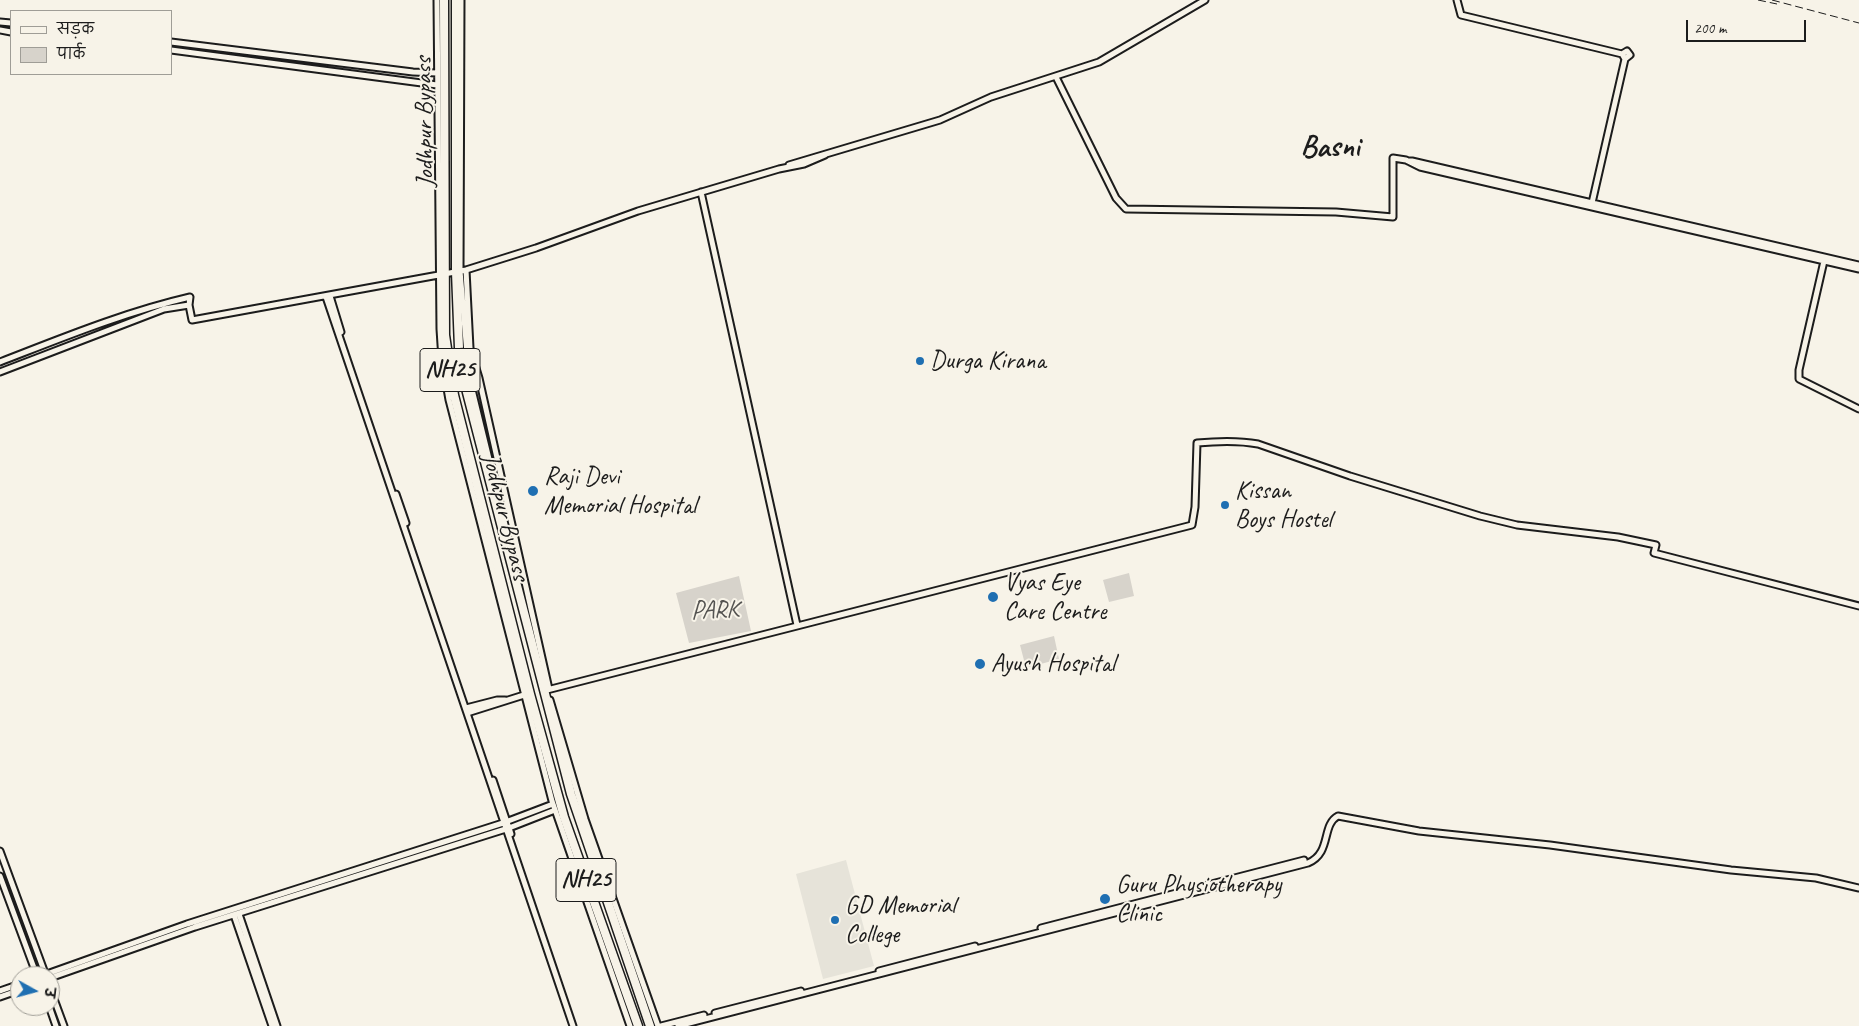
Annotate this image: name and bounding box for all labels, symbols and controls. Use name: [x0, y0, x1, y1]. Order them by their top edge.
legend: [10, 10, 172, 75]
scale bar: [1689, 10, 1809, 42]
text: 200 m: [1694, 19, 1726, 38]
text: सड़क: [57, 20, 94, 39]
text: पार्क: [57, 45, 85, 64]
street label: Jodhpur Bypass: [409, 57, 441, 187]
district label: Basni: [1300, 130, 1360, 166]
place label: Durga Kirana: [930, 346, 1046, 376]
road number: NH25: [420, 348, 480, 392]
marker: Durga Kirana: [914, 355, 926, 367]
street label: Jodhpur Bypass: [475, 450, 535, 584]
place label: Raji Devi Memorial Hospital: [544, 462, 696, 521]
place label: Kissan Boys Hostel: [1235, 476, 1332, 535]
marker: Raji Devi Memorial Hospital: [526, 484, 540, 498]
marker: Kissan Boys Hostel: [1219, 499, 1231, 511]
place label: Vyas Eye Care Centre: [1004, 568, 1106, 627]
marker: Vyas Eye Care Centre: [986, 590, 1000, 604]
park label: PARK: [691, 596, 739, 626]
place label: Ayush Hospital: [991, 649, 1115, 679]
marker: Ayush Hospital: [973, 657, 987, 671]
road number: NH25: [556, 858, 616, 902]
place label: Guru Physiotherapy Clinic: [1116, 870, 1281, 929]
place label: GD Memorial College: [845, 891, 955, 950]
marker: Guru Physiotherapy Clinic: [1098, 892, 1112, 906]
marker: GD Memorial College: [829, 914, 841, 926]
north arrow: [10, 966, 60, 1016]
text: उ: [40, 987, 58, 998]

